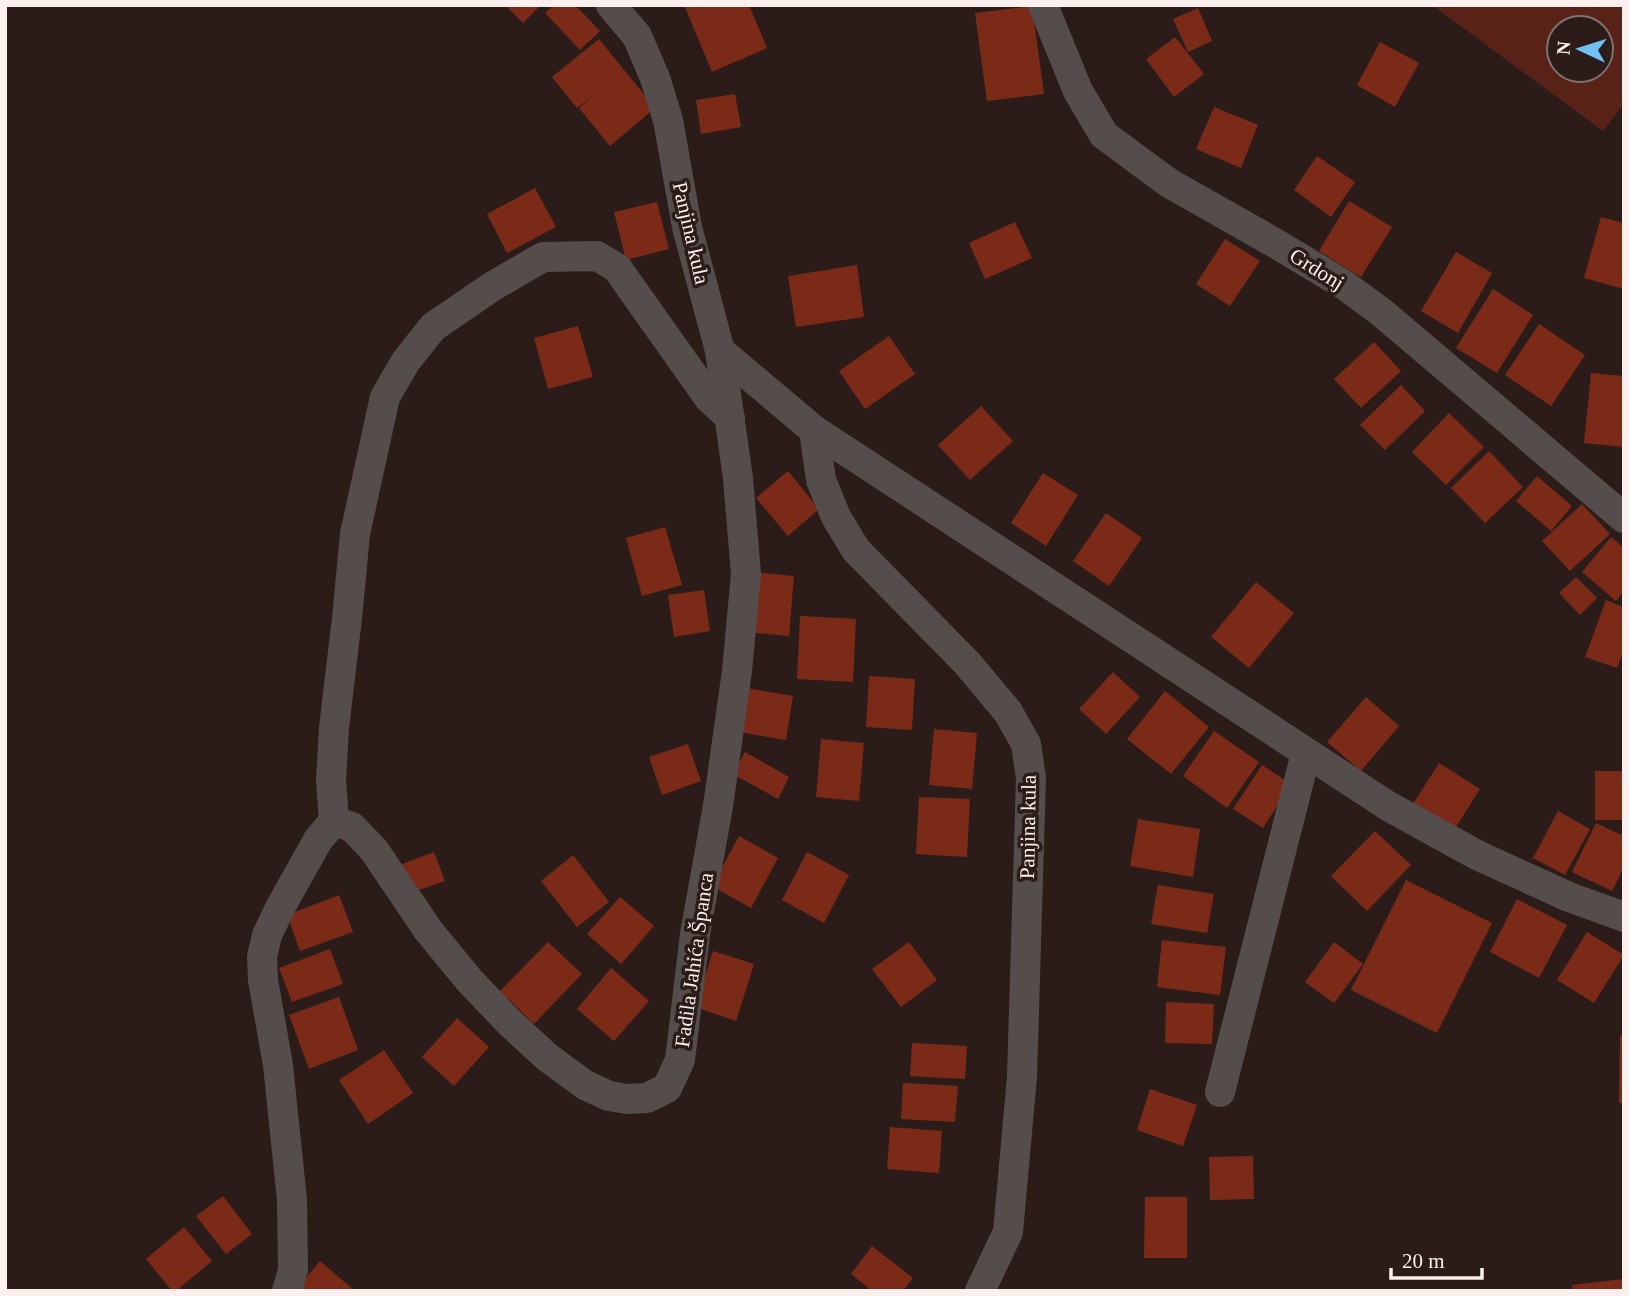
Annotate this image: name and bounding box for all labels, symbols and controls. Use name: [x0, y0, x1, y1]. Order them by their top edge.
north arrow: [1545, 14, 1615, 84]
text: N: [1553, 40, 1575, 55]
street label: Panjina kula: [668, 179, 715, 287]
street label: Grdonj: [1285, 243, 1349, 295]
street label: Panjina kula: [1015, 774, 1041, 879]
street label: Fadila Jahića Španca: [670, 870, 718, 1049]
scale bar: [1391, 1236, 1482, 1280]
text: 20 m: [1402, 1249, 1445, 1273]

